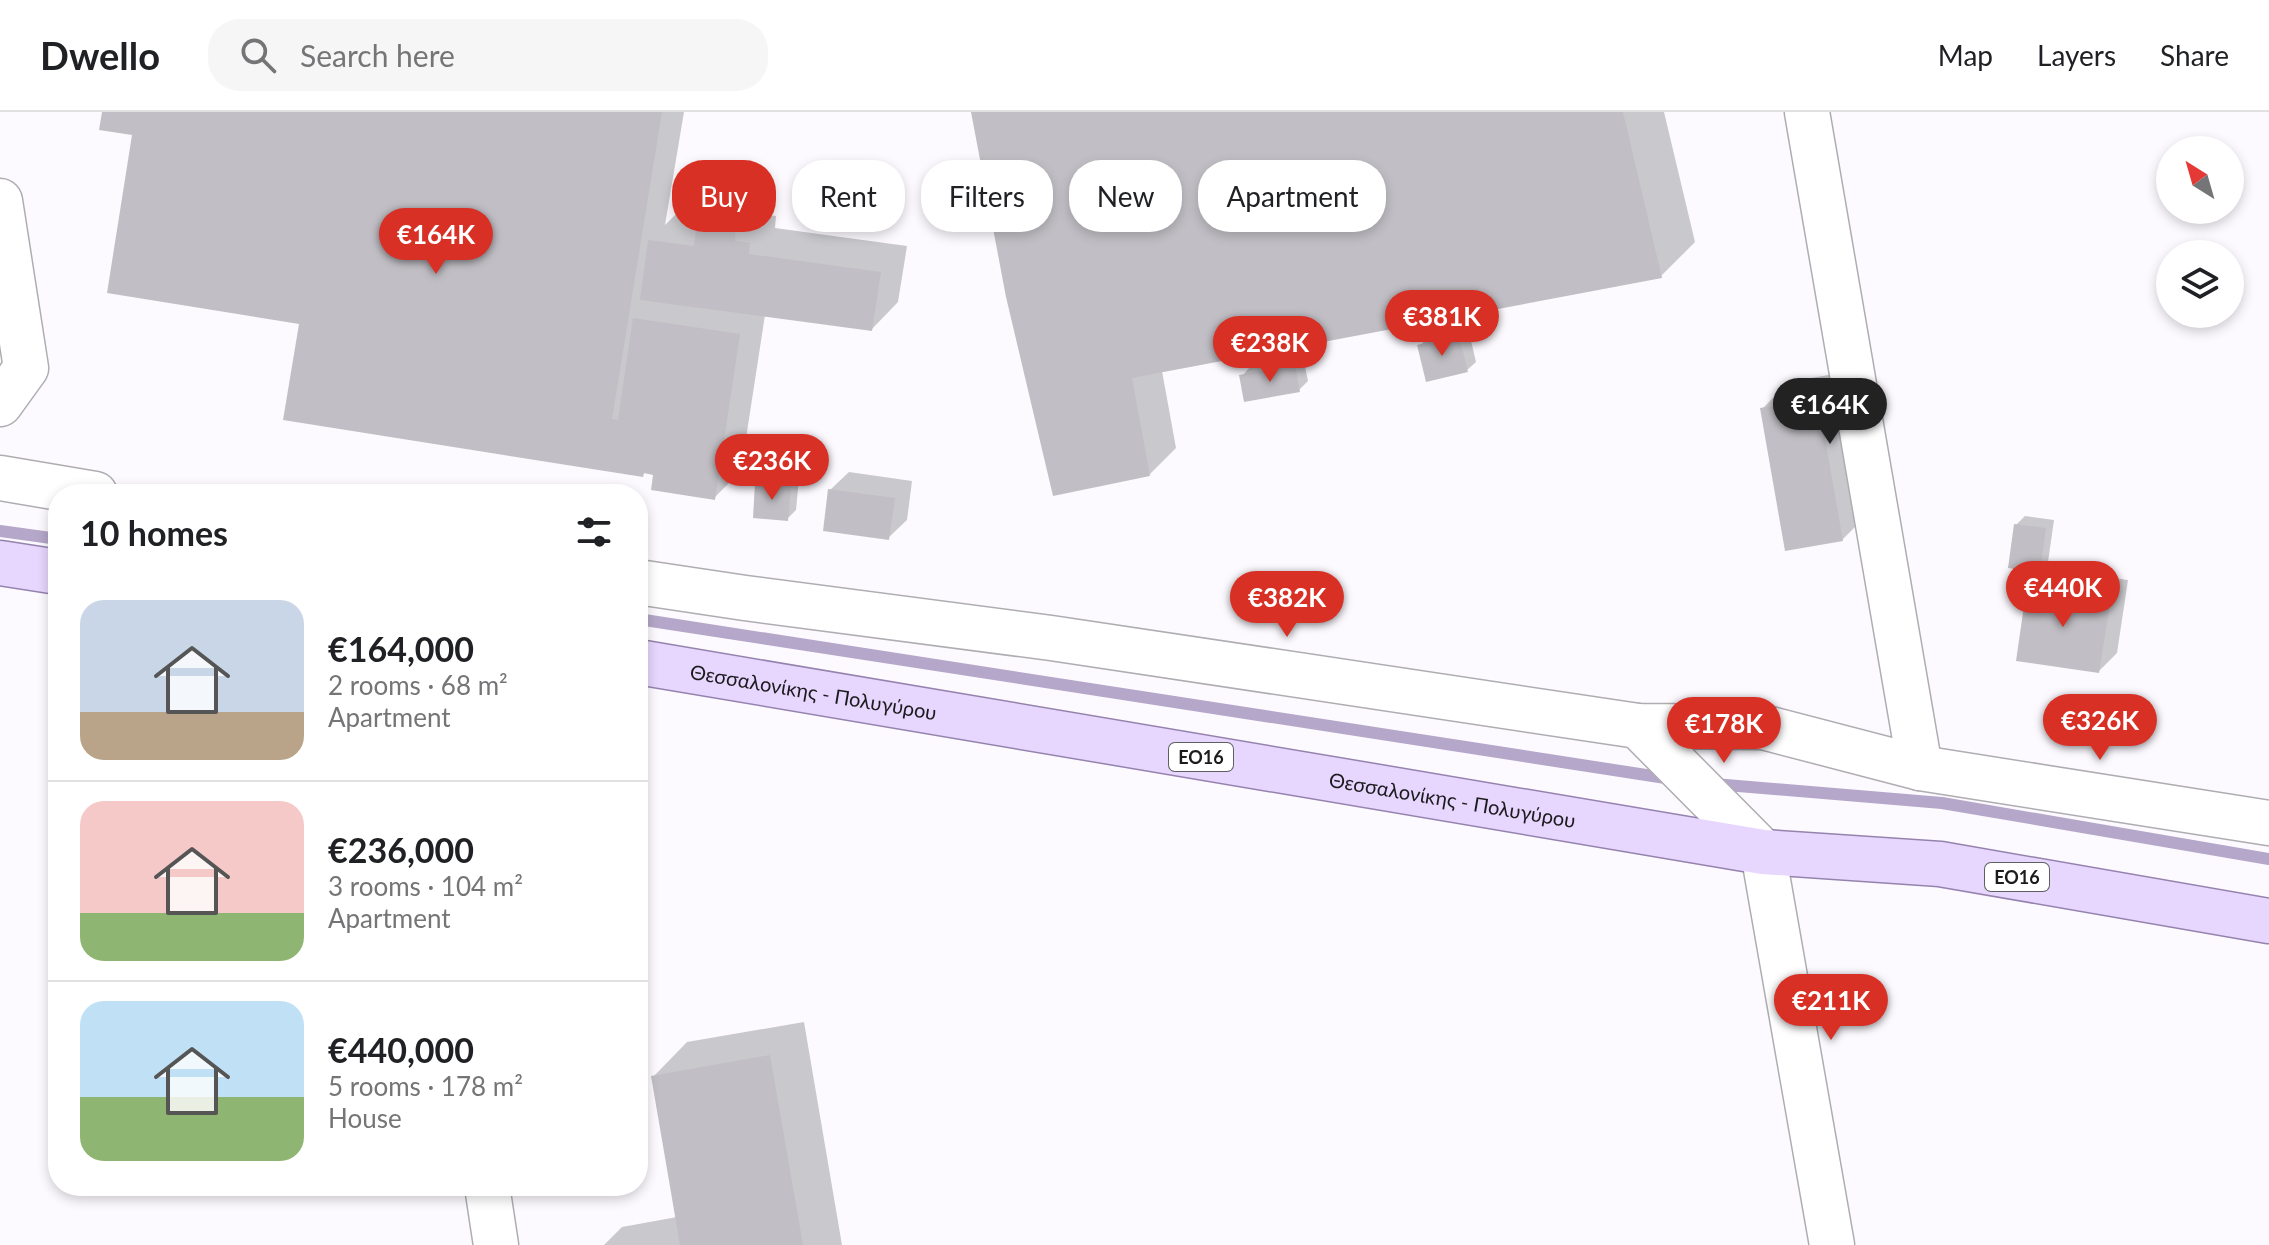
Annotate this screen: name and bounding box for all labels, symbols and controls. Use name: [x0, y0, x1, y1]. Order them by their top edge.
search box: [208, 19, 768, 91]
text: Dwello: [40, 32, 160, 78]
icon: search: [236, 33, 280, 77]
text: Search here: [300, 37, 455, 73]
text: Map: [1938, 38, 1993, 72]
text: Layers: [2037, 38, 2116, 72]
text: Share: [2160, 38, 2229, 72]
north arrow: [2156, 136, 2244, 224]
map controls: [2156, 136, 2244, 328]
chip: Buy: [672, 160, 776, 232]
chip: Rent: [792, 160, 905, 232]
chip: Filters: [921, 160, 1053, 232]
chip: New: [1069, 160, 1182, 232]
chip: Apartment: [1198, 160, 1386, 232]
pin: €164K: [380, 208, 492, 276]
text: €164K: [397, 218, 475, 250]
button: layers: [2156, 240, 2244, 328]
pin: €381K: [1386, 290, 1498, 358]
text: €381K: [1403, 300, 1481, 332]
pin: €238K: [1214, 316, 1326, 384]
text: €238K: [1231, 326, 1309, 358]
pin: €164K: [1774, 378, 1886, 446]
text: €164K: [1791, 388, 1869, 420]
pin: €236K: [716, 434, 828, 502]
text: €236K: [733, 444, 811, 476]
icon: filters: [572, 510, 616, 554]
text: 10 homes: [80, 512, 228, 553]
pin: €440K: [2007, 561, 2119, 629]
pin: €382K: [1231, 571, 1343, 639]
text: €440K: [2024, 571, 2102, 603]
text: €382K: [1248, 581, 1326, 613]
text: €164,000: [328, 628, 474, 669]
icon: home: [144, 632, 240, 728]
street label: Θεσσαλονίκης - Πολυγύρου: [688, 659, 939, 724]
text: 2 rooms · 68 m²: [328, 669, 508, 701]
pin: €326K: [2044, 694, 2156, 762]
pin: €178K: [1668, 697, 1780, 765]
text: Apartment: [328, 701, 451, 733]
text: €326K: [2061, 704, 2139, 736]
text: €178K: [1685, 707, 1763, 739]
road number: ΕΟ16: [1169, 743, 1233, 771]
street label: Θεσσαλονίκης - Πολυγύρου: [1327, 767, 1578, 832]
text: €236,000: [328, 829, 474, 870]
icon: home: [144, 833, 240, 929]
road number: ΕΟ16: [1985, 863, 2049, 891]
text: 3 rooms · 104 m²: [328, 870, 523, 902]
text: Apartment: [328, 902, 451, 934]
pin: €211K: [1775, 974, 1887, 1042]
text: €211K: [1792, 984, 1870, 1016]
text: €440,000: [328, 1029, 474, 1070]
icon: home: [144, 1033, 240, 1129]
text: 5 rooms · 178 m²: [328, 1070, 523, 1102]
text: House: [328, 1102, 402, 1134]

